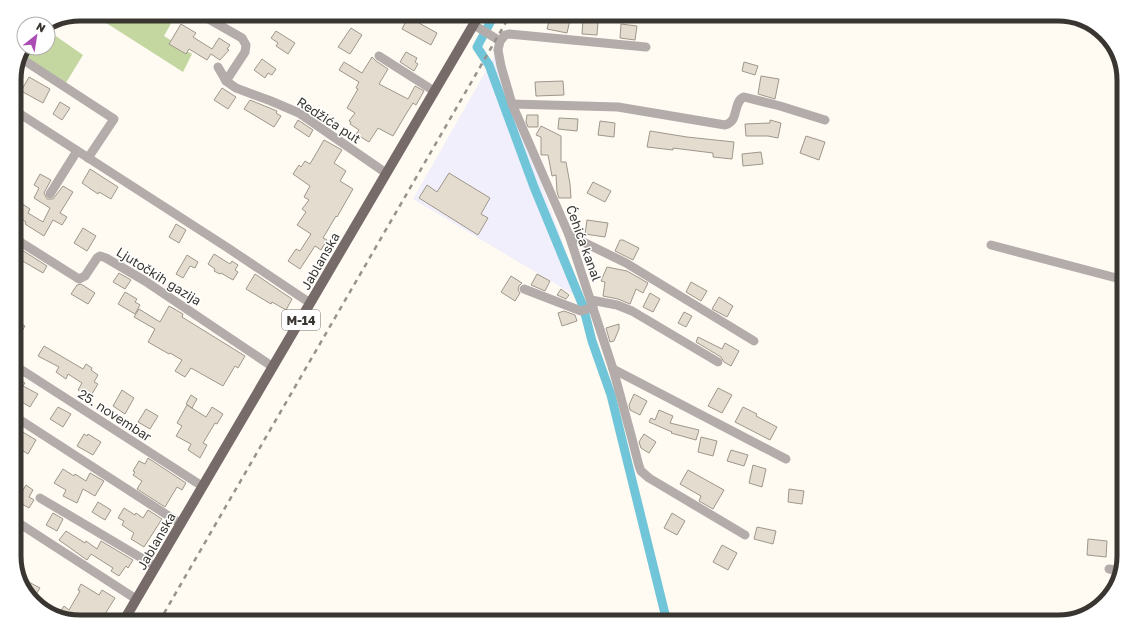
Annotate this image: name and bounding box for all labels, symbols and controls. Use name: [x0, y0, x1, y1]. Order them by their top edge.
north arrow: [16, 16, 56, 56]
text: N: [34, 19, 48, 35]
street label: Redžića put: [294, 93, 364, 147]
street label: Ćehića kanal: [563, 203, 605, 283]
street label: Jablanska: [297, 229, 343, 293]
street label: Ljutočkih gazija: [114, 243, 204, 309]
road number: M-14: [282, 310, 320, 330]
street label: 25. novembar: [75, 385, 155, 445]
street label: Jablanska: [133, 509, 179, 573]

